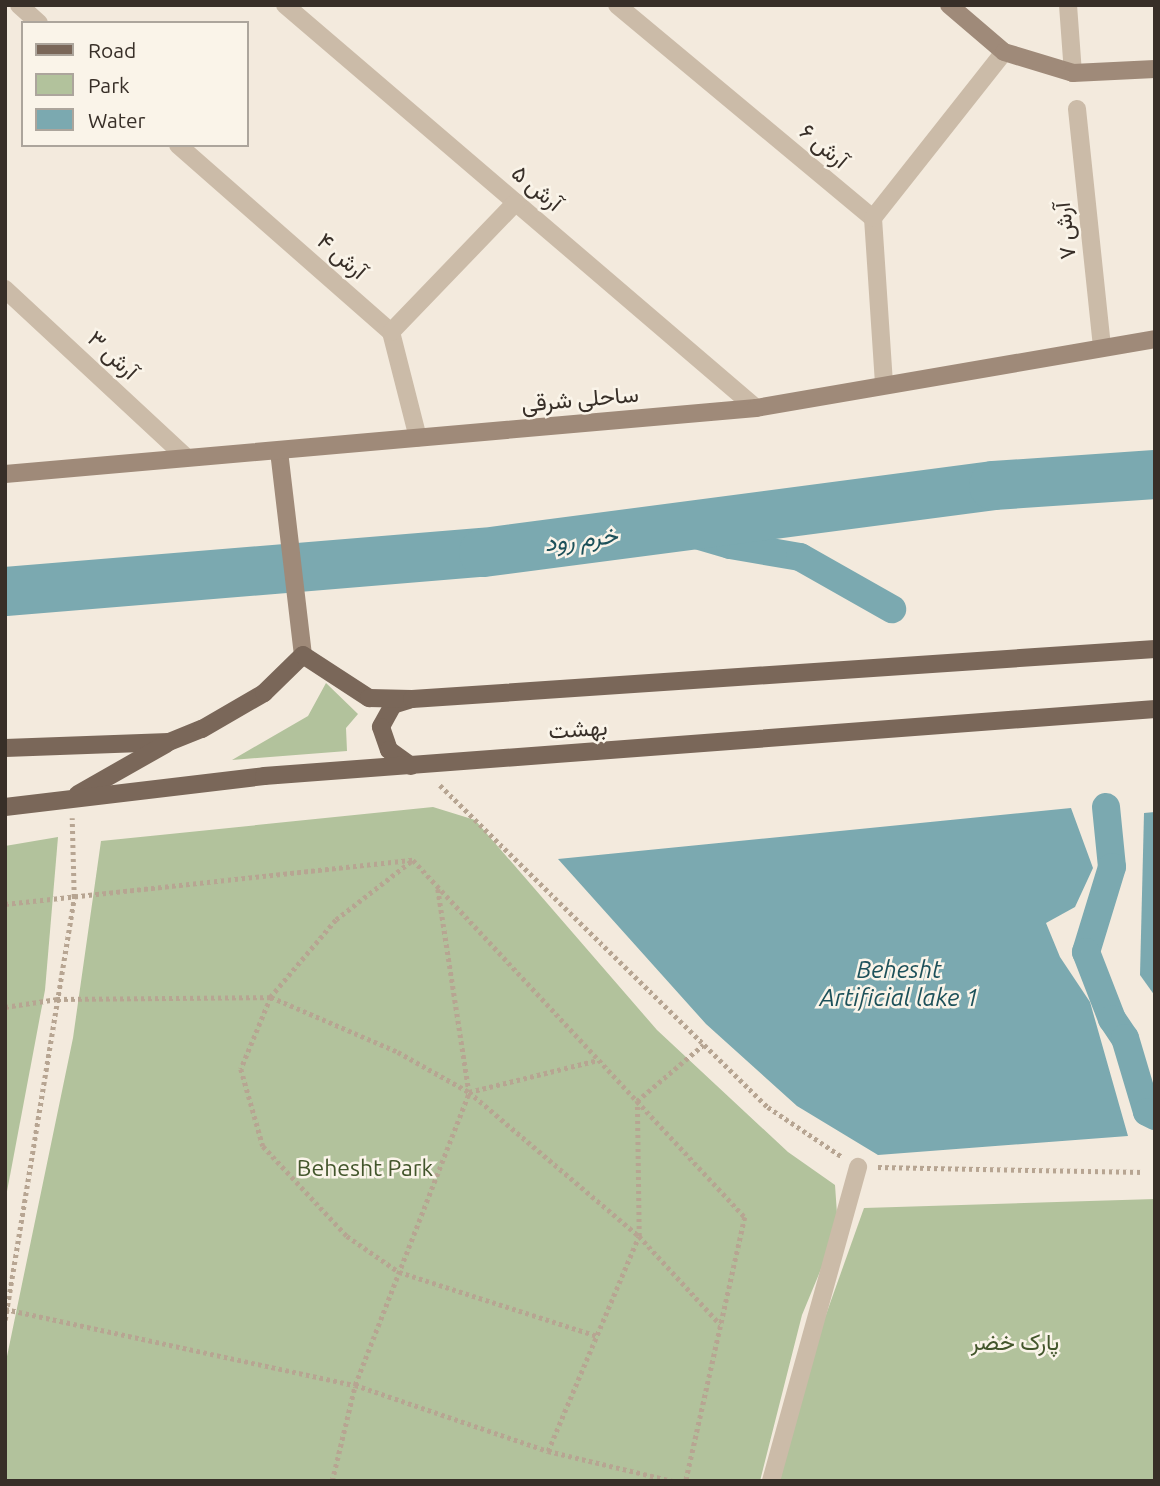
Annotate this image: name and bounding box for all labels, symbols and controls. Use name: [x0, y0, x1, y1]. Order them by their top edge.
legend: [21, 21, 248, 147]
text: Road: [88, 38, 136, 62]
text: Park: [88, 73, 130, 97]
text: Water: [88, 108, 146, 132]
street label: آرش ۶: [794, 118, 854, 174]
street label: آرش ۵: [506, 159, 568, 217]
street label: آرش ۷: [1048, 201, 1082, 261]
street label: آرش ۴: [311, 227, 373, 285]
street label: آرش ۳: [82, 325, 144, 385]
street label: ساحلی شرقی: [520, 380, 640, 418]
water label: خرم رود: [543, 520, 619, 558]
street label: بهشت: [548, 713, 608, 745]
water label: Behesht Artificial lake 1: [819, 956, 979, 1012]
park label: Behesht Park: [297, 1154, 433, 1182]
park label: پارک خضر: [971, 1328, 1059, 1356]

